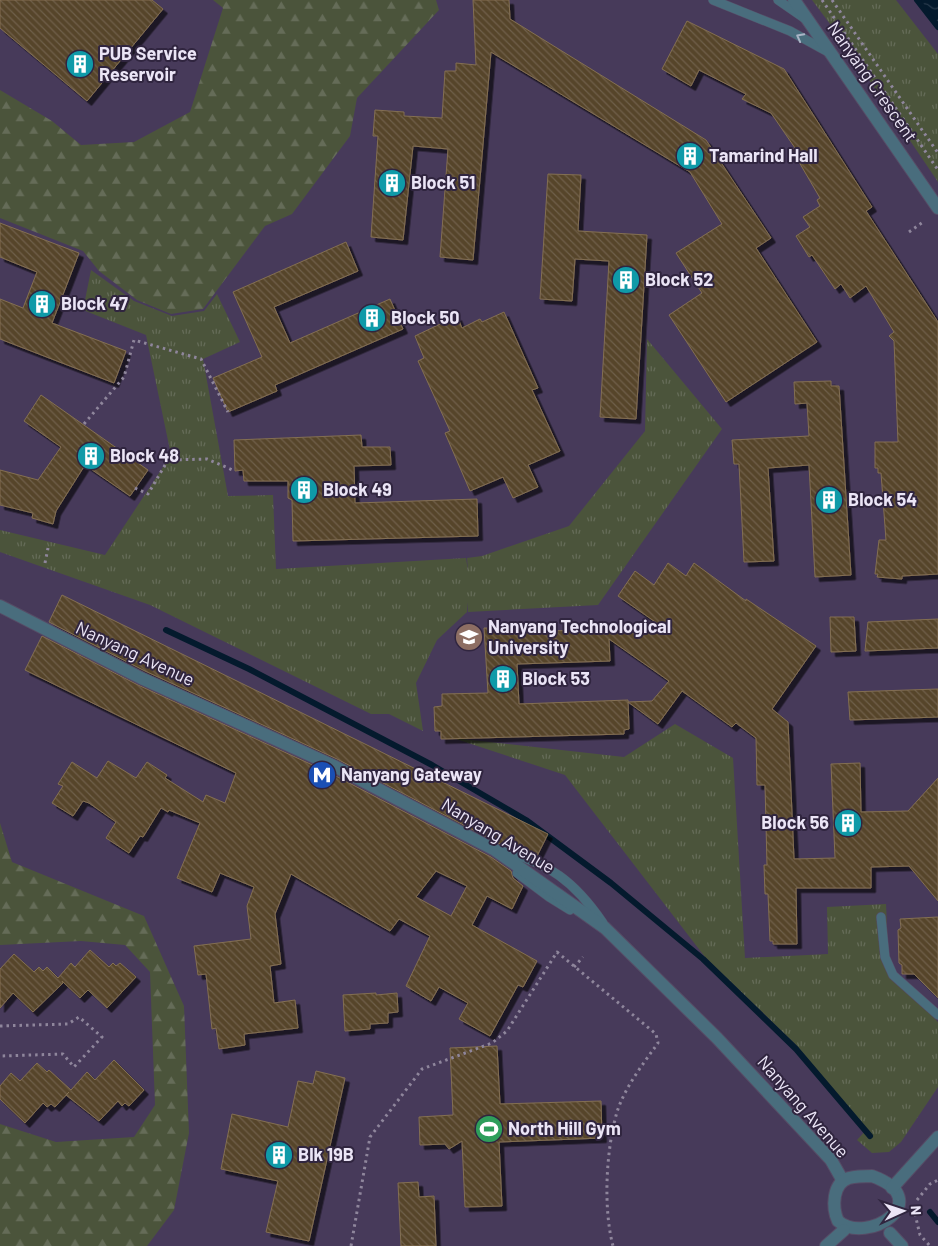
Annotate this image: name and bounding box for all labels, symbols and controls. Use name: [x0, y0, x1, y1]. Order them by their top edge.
street label: Nanyang Crescent: [823, 17, 922, 146]
one-way arrow: [796, 33, 805, 43]
place label: PUB Service Reservoir: [99, 42, 197, 85]
building icon: PUB Service Reservoir: [65, 49, 95, 79]
building icon: Tamarind Hall: [675, 141, 705, 171]
place label: Tamarind Hall: [709, 144, 818, 166]
building icon: Block 51: [377, 168, 407, 198]
place label: Block 51: [411, 171, 475, 193]
building icon: Block 52: [611, 265, 641, 295]
place label: Block 52: [645, 268, 713, 290]
building icon: Block 47: [27, 289, 57, 319]
place label: Block 47: [61, 292, 128, 314]
building icon: Block 50: [357, 303, 387, 333]
place label: Block 50: [391, 306, 459, 328]
building icon: Block 48: [76, 441, 106, 471]
place label: Block 48: [110, 444, 179, 466]
building icon: Block 49: [289, 475, 319, 505]
place label: Block 49: [323, 478, 392, 500]
building icon: Block 54: [814, 485, 844, 515]
place label: Block 54: [848, 488, 917, 510]
place label: Nanyang Technological University: [488, 615, 671, 658]
street label: Nanyang Avenue: [73, 616, 198, 690]
school or university icon: Nanyang Technological University: [454, 622, 484, 652]
building icon: Block 53: [488, 664, 518, 694]
place label: Block 53: [522, 667, 590, 689]
metro station icon: Nanyang Gateway: [307, 760, 337, 790]
place label: Nanyang Gateway: [341, 763, 482, 785]
street label: Nanyang Avenue: [438, 793, 559, 878]
building icon: Block 56: [833, 808, 863, 838]
place label: Block 56: [761, 811, 829, 833]
street label: Nanyang Avenue: [753, 1051, 854, 1162]
sports icon: North Hill Gym: [474, 1114, 504, 1144]
place label: North Hill Gym: [508, 1117, 621, 1139]
building icon: Blk 19B: [264, 1140, 294, 1170]
place label: Blk 19B: [298, 1143, 354, 1165]
north arrow: [878, 1186, 928, 1236]
text: N: [908, 1205, 925, 1215]

